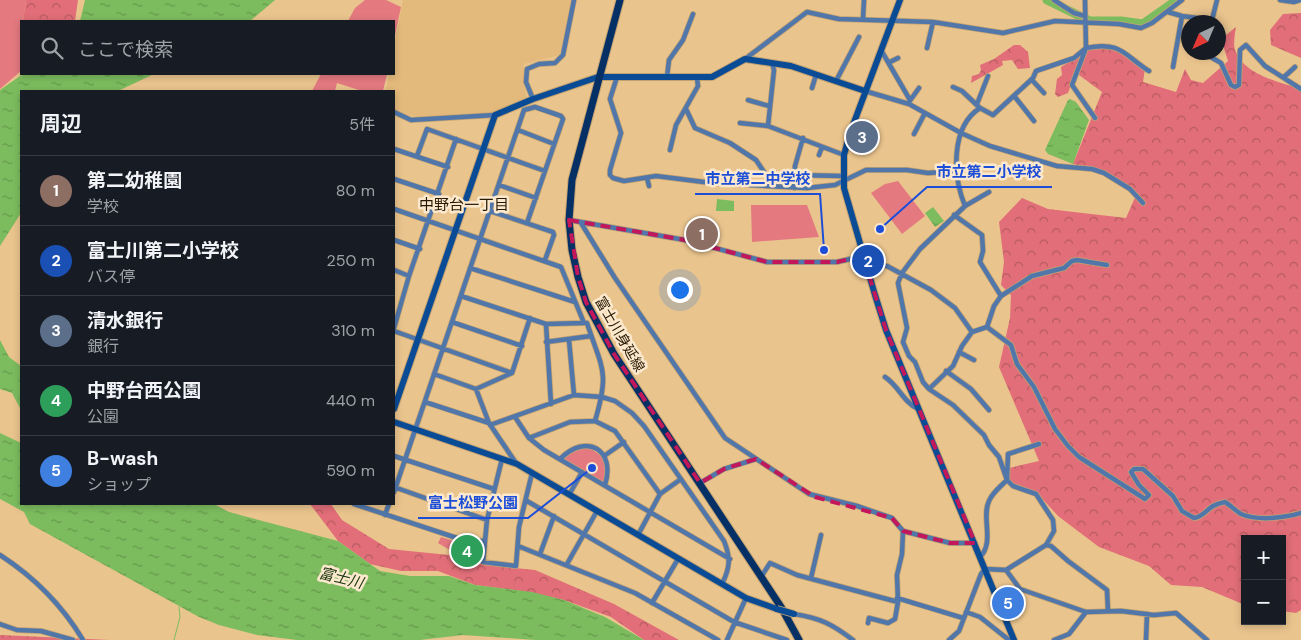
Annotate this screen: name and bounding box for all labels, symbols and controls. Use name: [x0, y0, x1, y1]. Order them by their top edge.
north arrow: [1181, 15, 1226, 60]
search box: [20, 20, 395, 75]
icon: search: [38, 34, 66, 62]
text: ここで検索: [78, 37, 173, 62]
text: 周辺: [40, 110, 82, 138]
text: 5件: [349, 114, 375, 135]
pin: 3: [846, 118, 878, 156]
callout: 市立第二小学校: [927, 157, 1052, 187]
text: 市立第二小学校: [936, 162, 1042, 182]
callout: 市立第二中学校: [695, 164, 820, 194]
text: 第二幼稚園: [87, 168, 182, 193]
text: 市立第二中学校: [705, 169, 811, 189]
text: 1: [53, 180, 59, 201]
text: 80 m: [336, 180, 375, 201]
district label: 中野台一丁目: [419, 195, 509, 215]
text: 学校: [87, 196, 119, 217]
pin: 1: [686, 215, 718, 253]
text: 富士川第二小学校: [87, 238, 239, 263]
pin: 2: [852, 242, 884, 280]
text: 2: [51, 250, 61, 271]
text: 250 m: [327, 250, 375, 271]
text: バス停: [87, 266, 135, 287]
your location: [667, 277, 693, 303]
street label: 富士川身延線: [591, 293, 649, 375]
text: 清水銀行: [87, 308, 163, 333]
text: 3: [51, 320, 61, 341]
text: 310 m: [331, 320, 375, 341]
text: 銀行: [87, 336, 119, 357]
text: 中野台西公園: [87, 378, 201, 403]
text: 4: [51, 390, 61, 411]
text: 440 m: [326, 390, 375, 411]
text: 公園: [87, 406, 119, 427]
text: B-wash: [87, 446, 158, 471]
text: 5: [51, 460, 61, 481]
text: 590 m: [326, 460, 375, 481]
text: ショップ: [87, 474, 151, 495]
callout: 富士松野公園: [418, 488, 528, 518]
text: 富士松野公園: [428, 493, 518, 513]
pin: 4: [451, 532, 483, 570]
map controls: [1241, 535, 1286, 625]
button: +: [1241, 535, 1286, 580]
water label: 富士川: [317, 563, 367, 594]
button: −: [1241, 580, 1286, 625]
pin: 5: [992, 584, 1024, 622]

